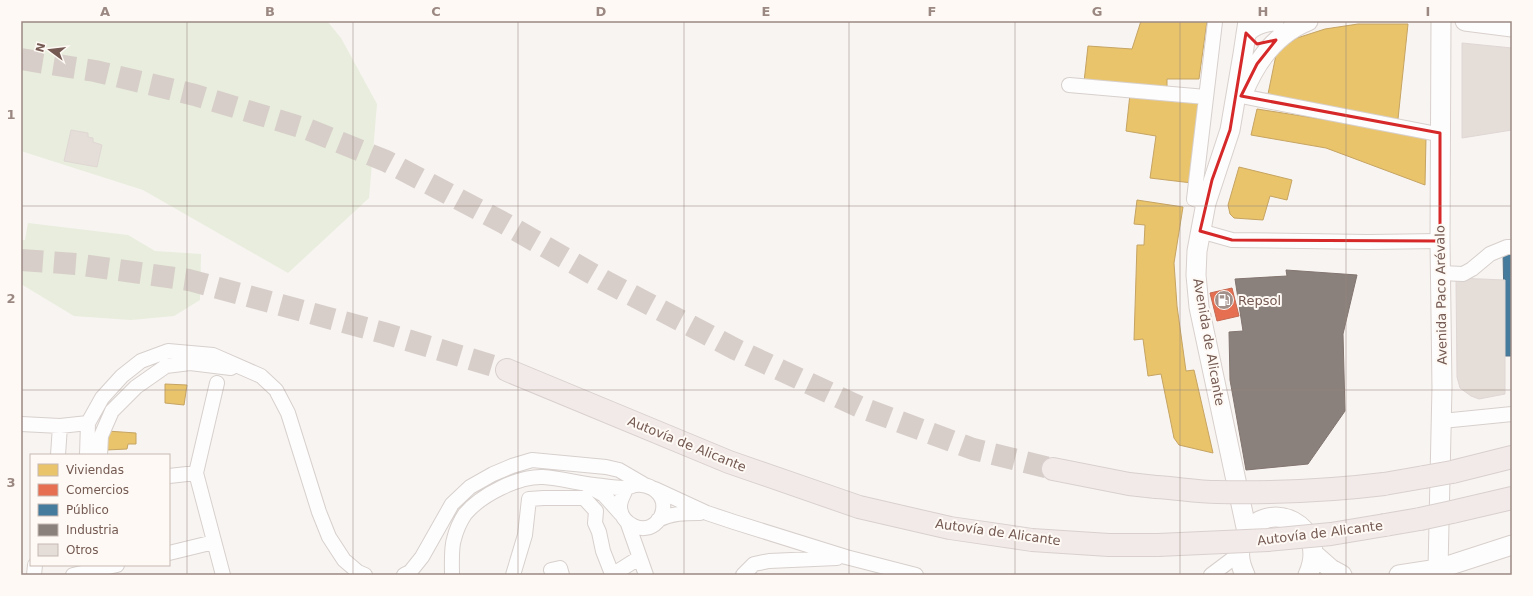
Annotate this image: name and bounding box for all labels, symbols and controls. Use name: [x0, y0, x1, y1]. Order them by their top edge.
text: A: [100, 4, 110, 19]
text: B: [265, 4, 275, 19]
text: C: [431, 4, 441, 19]
text: D: [596, 4, 607, 19]
text: E: [762, 4, 770, 19]
text: F: [928, 4, 936, 19]
text: G: [1092, 4, 1102, 19]
text: H: [1258, 4, 1268, 19]
text: I: [1426, 4, 1430, 19]
north arrow: [30, 30, 70, 70]
text: N: [33, 41, 48, 54]
text: 1: [6, 107, 16, 122]
street label: Avenida Paco Arévalo: [1432, 225, 1450, 365]
street label: Avenida de Alicante: [1190, 277, 1228, 407]
fuel station icon: Repsol: [1213, 289, 1235, 311]
text: 2: [6, 291, 16, 306]
place label: Repsol: [1238, 293, 1281, 308]
street label: Autovía de Alicante: [626, 413, 748, 475]
legend: [30, 454, 170, 566]
text: Viviendas: [66, 463, 124, 477]
text: 3: [6, 475, 16, 490]
text: Comercios: [66, 483, 129, 497]
text: Público: [66, 503, 109, 517]
street label: Autovía de Alicante: [934, 516, 1062, 548]
street label: Autovía de Alicante: [1256, 518, 1384, 548]
text: Industria: [66, 523, 119, 537]
text: Otros: [66, 543, 98, 557]

